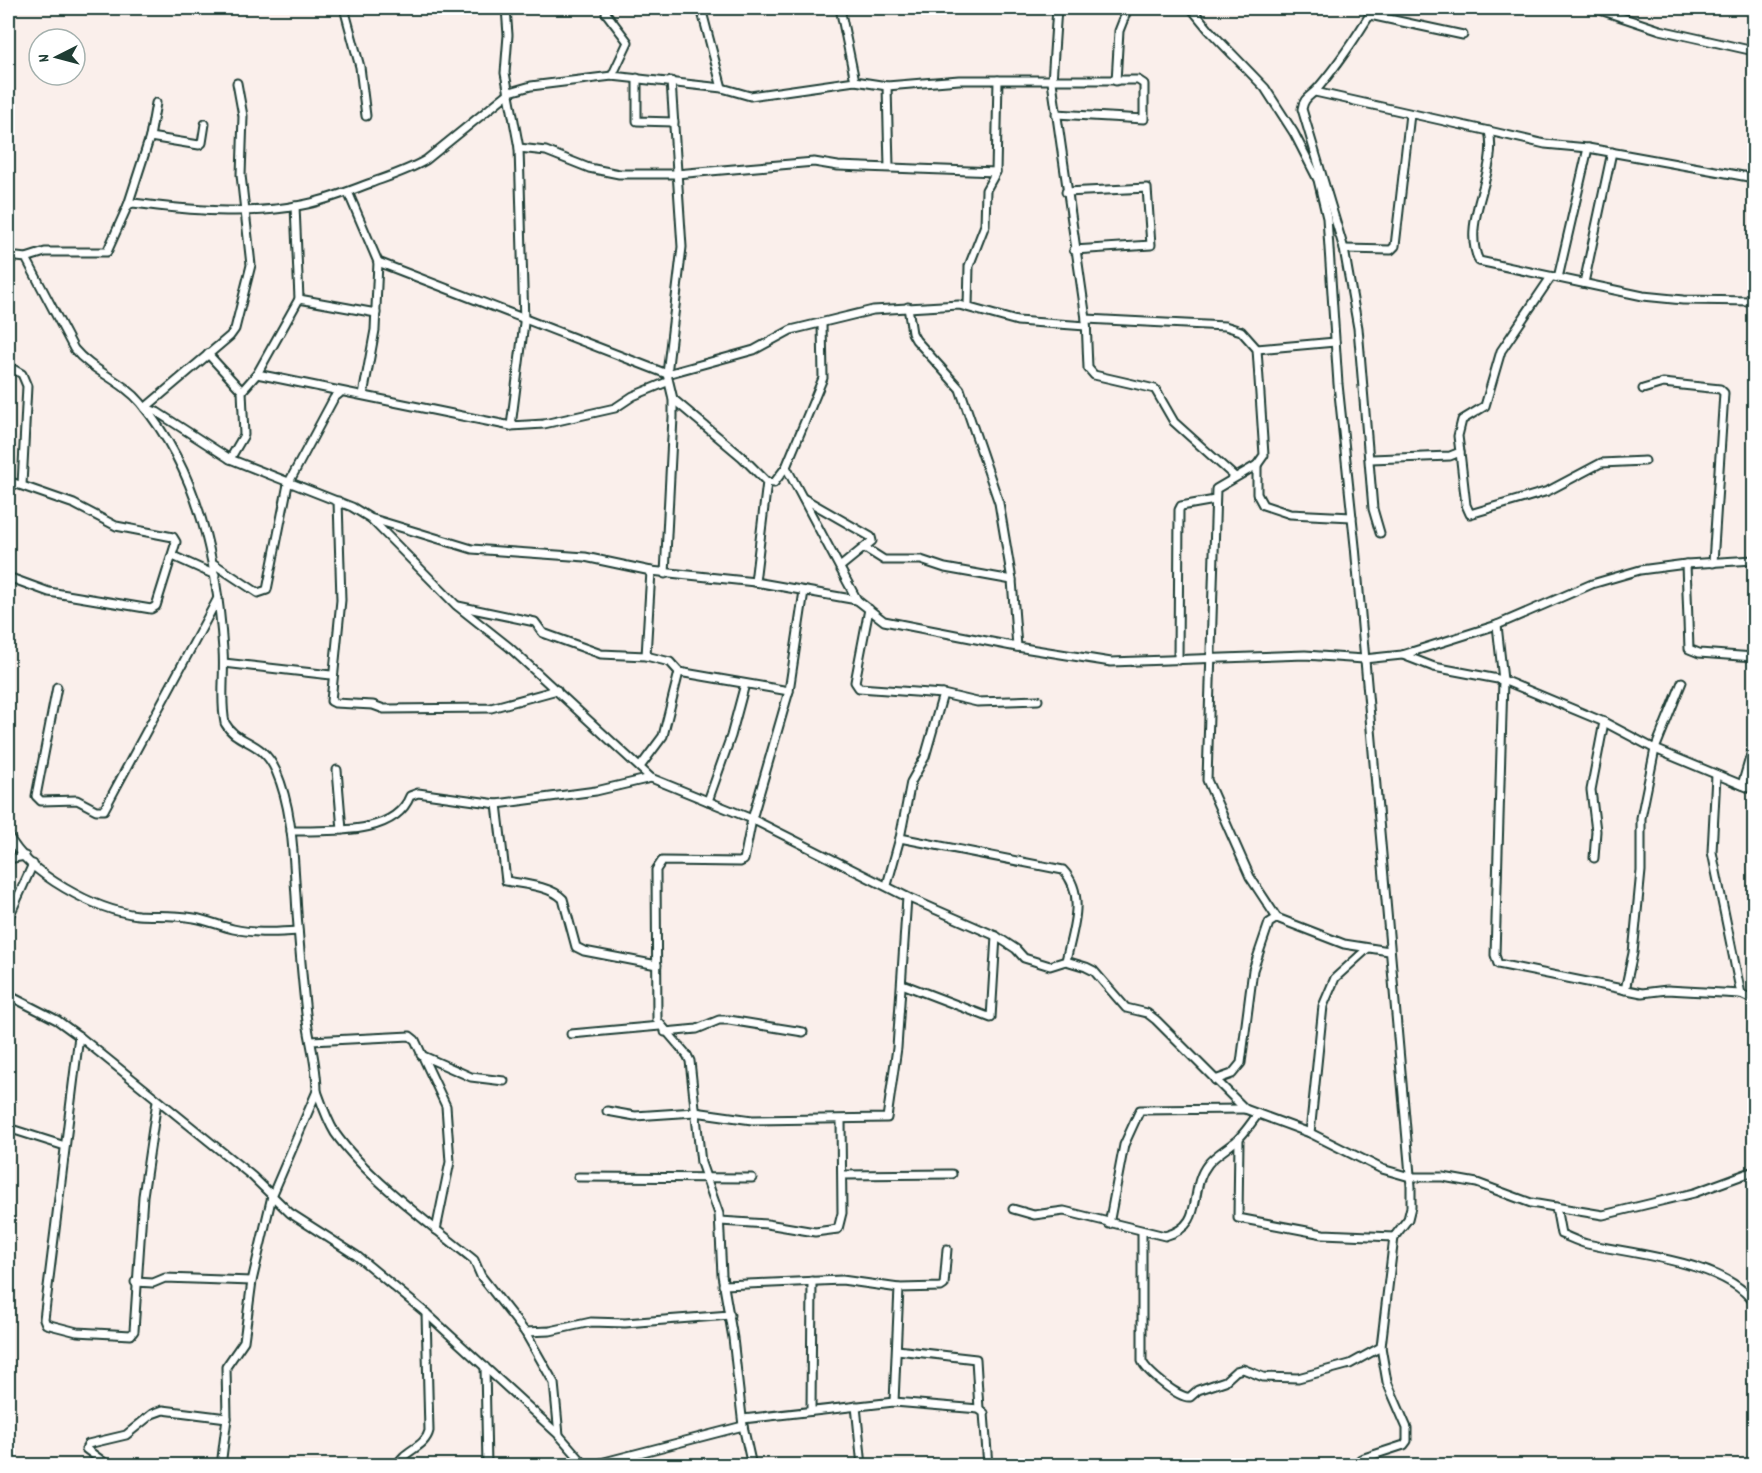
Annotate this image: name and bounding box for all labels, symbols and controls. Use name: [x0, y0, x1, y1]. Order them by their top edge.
north arrow: [27, 27, 87, 87]
text: N: [33, 53, 56, 63]

